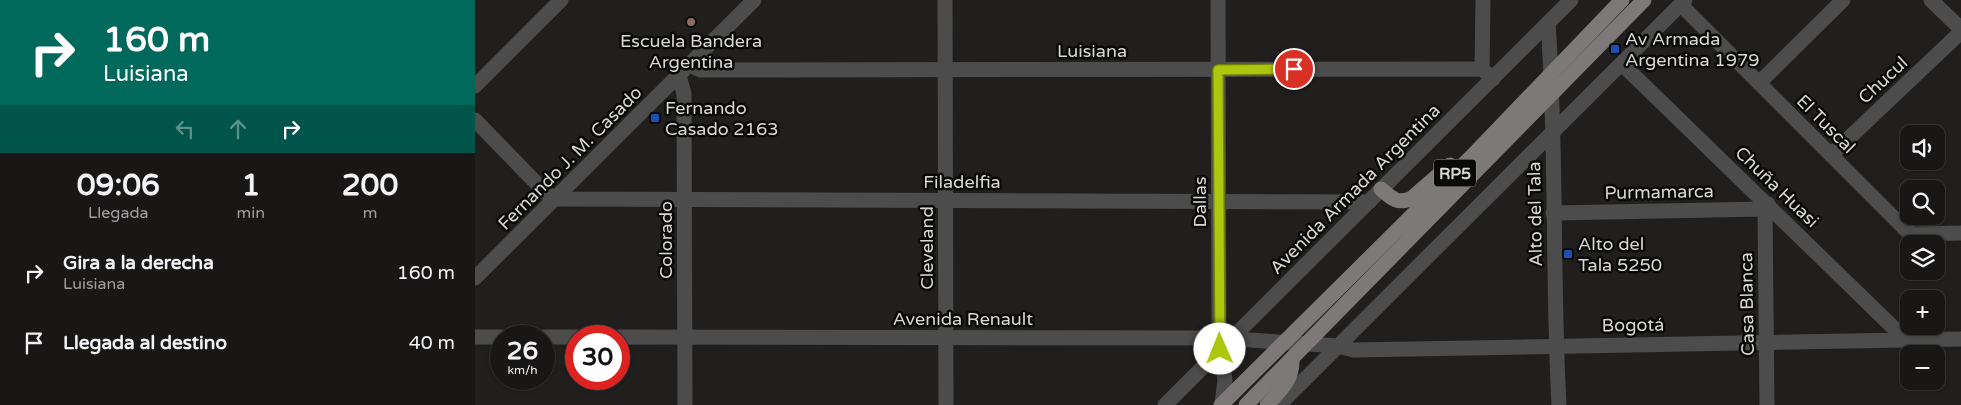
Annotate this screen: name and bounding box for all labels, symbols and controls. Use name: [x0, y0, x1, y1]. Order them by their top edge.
marker: Escuela Bandera Argentina: [685, 16, 697, 28]
text: 160 m: [103, 19, 210, 61]
icon: right: [20, 20, 85, 85]
place label: Av Armada Argentina 1979: [1625, 28, 1760, 71]
place label: Escuela Bandera Argentina: [620, 30, 762, 73]
street label: Luisiana: [1057, 40, 1127, 62]
marker: Av Armada Argentina 1979: [1609, 43, 1621, 55]
pin: [1273, 48, 1315, 90]
street label: Chucul: [1854, 52, 1912, 108]
icon: arrive: [1280, 55, 1308, 83]
text: Luisiana: [103, 61, 189, 87]
street label: Fernando J. M. Casado: [493, 81, 647, 235]
street label: El Tuscal: [1792, 90, 1860, 158]
place label: Fernando Casado 2163: [665, 97, 779, 140]
street label: Avenida Armada Argentina: [1265, 99, 1445, 279]
marker: Fernando Casado 2163: [649, 112, 661, 124]
icon: left: [171, 115, 199, 143]
icon: ahead: [224, 115, 252, 143]
icon: right: [277, 115, 305, 143]
map controls: [1900, 125, 1945, 390]
button: sound: [1900, 125, 1945, 170]
street label: Chuña Huasi: [1731, 142, 1823, 232]
road number: RP5: [1434, 160, 1476, 187]
street label: Alto del Tala: [1523, 161, 1547, 267]
text: 09:06: [77, 167, 160, 204]
text: 1: [241, 167, 260, 204]
text: 200: [342, 167, 398, 204]
street label: Filadelfia: [923, 171, 1001, 193]
street label: Dallas: [1189, 176, 1211, 228]
street label: Purmamarca: [1604, 180, 1714, 204]
button: search: [1900, 180, 1945, 225]
street label: Colorado: [655, 201, 677, 279]
text: Llegada: [88, 203, 149, 223]
text: min: [237, 203, 265, 223]
text: m: [363, 203, 377, 223]
street label: Cleveland: [916, 206, 938, 290]
place label: Alto del Tala 5250: [1578, 233, 1662, 276]
button: layers: [1900, 235, 1945, 280]
marker: Alto del Tala 5250: [1562, 248, 1574, 260]
text: Gira a la derecha: [63, 252, 214, 274]
street label: Casa Blanca: [1735, 252, 1759, 356]
icon: right: [20, 259, 48, 287]
text: 160 m: [397, 262, 455, 284]
text: Luisiana: [63, 274, 125, 294]
button: +: [1900, 290, 1945, 335]
street label: Avenida Renault: [893, 308, 1033, 330]
street label: Bogotá: [1602, 313, 1664, 337]
position arrow: [1193, 322, 1245, 374]
speed limit sign: 30: [565, 325, 630, 390]
icon: arrive: [20, 329, 48, 357]
text: Llegada al destino: [63, 332, 227, 354]
text: 40 m: [409, 332, 455, 354]
text: 26: [507, 336, 538, 366]
button: −: [1900, 345, 1945, 390]
text: km/h: [507, 363, 538, 377]

